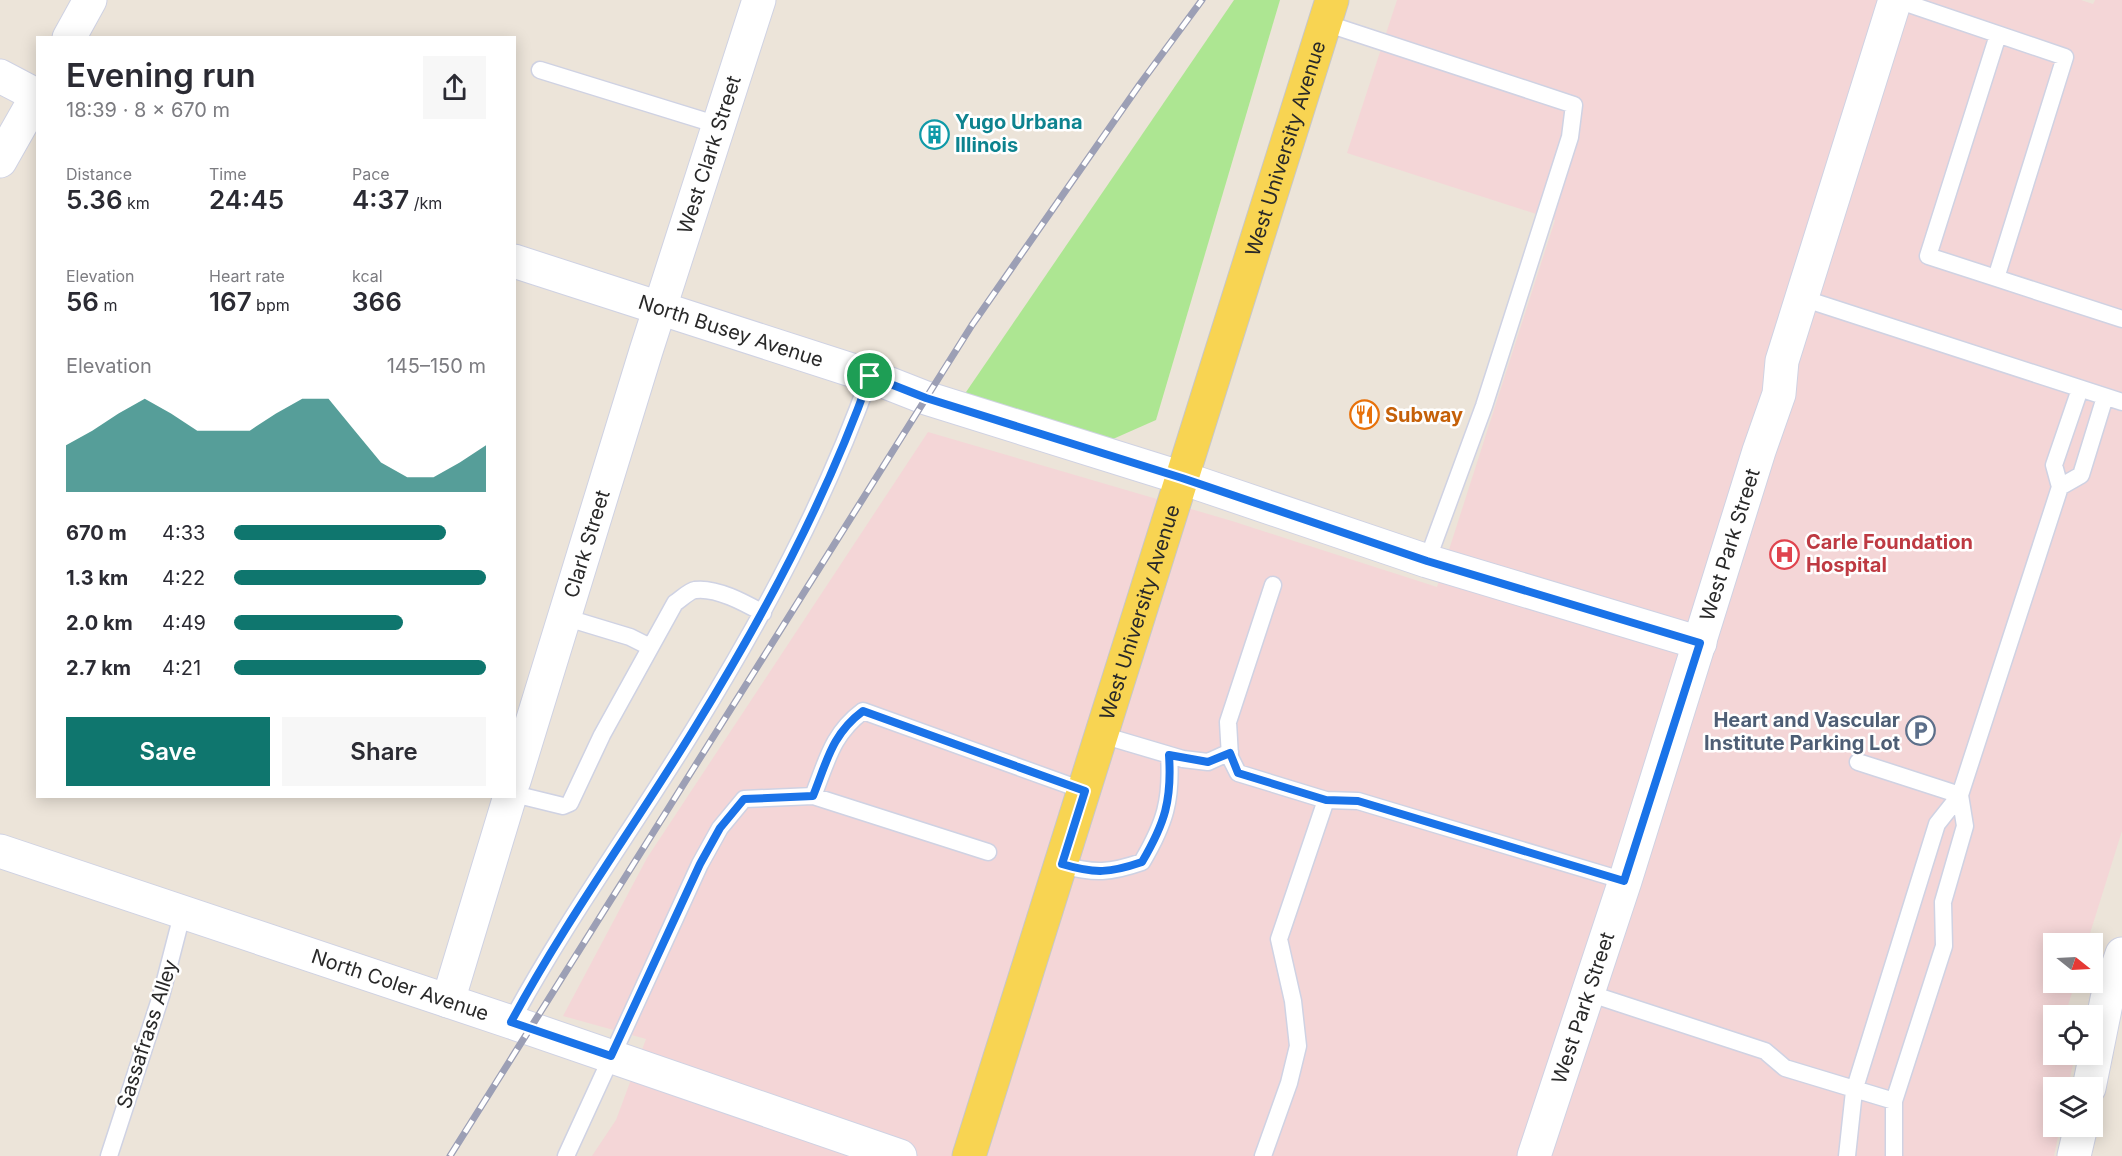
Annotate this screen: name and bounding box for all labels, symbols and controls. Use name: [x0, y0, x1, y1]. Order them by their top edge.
street label: West University Avenue: [1240, 38, 1330, 259]
text: Evening run: [66, 55, 256, 95]
button: share: [423, 56, 486, 119]
street label: West Clark Street: [673, 72, 746, 237]
text: 18:39 · 8 × 670 m: [66, 98, 230, 122]
place label: Yugo Urbana Illinois: [955, 110, 1083, 157]
building icon: Yugo Urbana Illinois: [918, 118, 950, 150]
text: Distance: [66, 164, 132, 184]
text: Time: [209, 164, 247, 184]
text: Pace: [352, 164, 390, 184]
text: 5.36: [66, 184, 123, 215]
text: 24:45: [209, 184, 284, 215]
text: 4:37: [352, 184, 409, 215]
text: km: [123, 193, 150, 213]
text: /km: [409, 193, 442, 213]
text: Elevation: [66, 266, 135, 286]
text: Heart rate: [209, 266, 285, 286]
text: kcal: [352, 266, 383, 286]
text: 56: [66, 286, 99, 317]
text: 167: [209, 286, 252, 317]
text: 366: [352, 286, 402, 317]
street label: North Busey Avenue: [636, 290, 826, 372]
text: m: [99, 295, 118, 315]
text: bpm: [252, 295, 290, 315]
pin: [844, 350, 895, 401]
text: Elevation: [66, 354, 152, 378]
text: 145–150 m: [387, 354, 486, 378]
icon: arrive: [853, 359, 886, 392]
restaurant icon: Subway: [1348, 399, 1380, 431]
place label: Subway: [1385, 403, 1463, 427]
street label: West Park Street: [1695, 465, 1765, 624]
street label: Clark Street: [559, 487, 615, 601]
street label: West University Avenue: [1095, 502, 1185, 723]
text: 670 m: [66, 521, 127, 545]
text: 4:33: [162, 521, 205, 545]
place label: Carle Foundation Hospital: [1806, 530, 1973, 577]
hospital icon: Carle Foundation Hospital: [1769, 538, 1801, 570]
text: 1.3 km: [66, 566, 128, 590]
text: 4:22: [162, 566, 205, 590]
text: 2.0 km: [66, 611, 133, 635]
text: 4:49: [162, 611, 206, 635]
text: 2.7 km: [66, 656, 131, 680]
text: 4:21: [162, 656, 201, 680]
place label: Heart and Vascular Institute Parking Lot: [1704, 708, 1900, 755]
parking icon: Heart and Vascular Institute Parking Lot: [1905, 715, 1937, 747]
button: Save: [66, 717, 270, 786]
button: Share: [282, 717, 486, 786]
street label: West Park Street: [1547, 929, 1619, 1087]
north arrow: [2043, 933, 2103, 993]
map controls: [2043, 933, 2103, 1137]
street label: North Coler Avenue: [308, 944, 492, 1026]
street label: Sassafrass Alley: [112, 956, 182, 1112]
button: locate: [2043, 1005, 2103, 1065]
button: layers: [2043, 1077, 2103, 1137]

